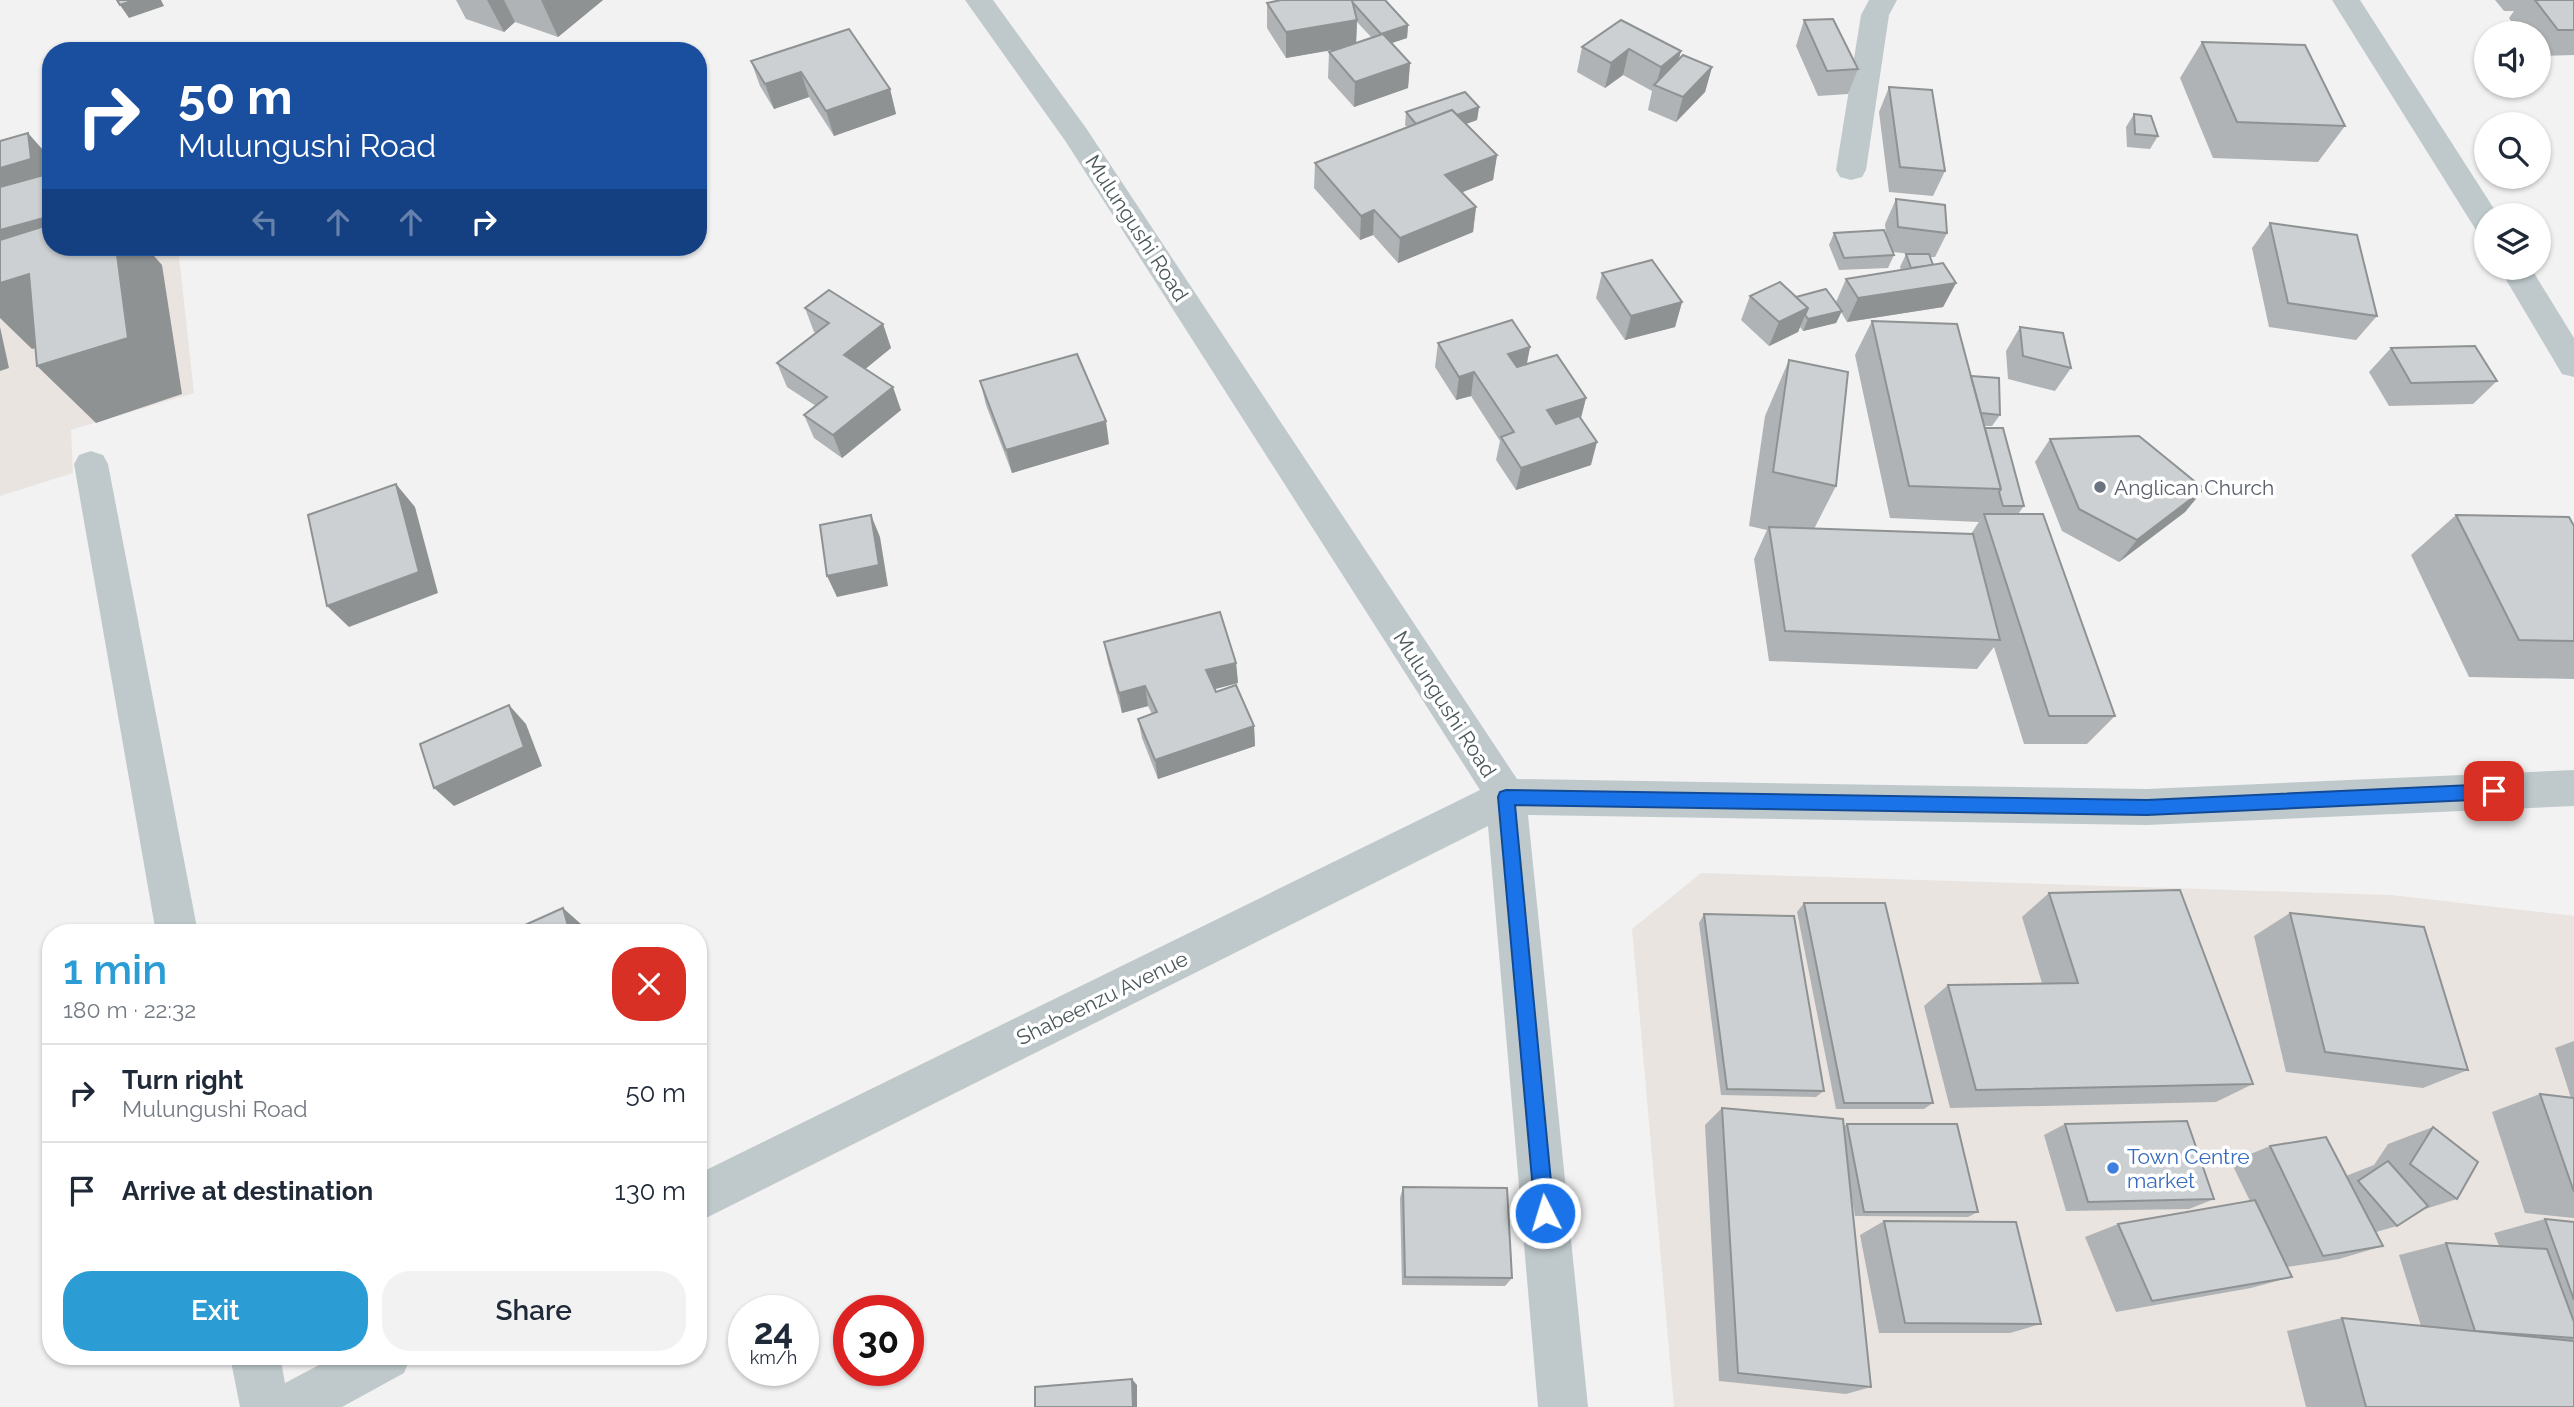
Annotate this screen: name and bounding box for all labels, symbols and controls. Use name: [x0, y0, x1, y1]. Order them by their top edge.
map controls: [2474, 21, 2551, 280]
button: sound: [2474, 21, 2551, 98]
text: 50 m: [178, 68, 293, 125]
icon: right: [63, 70, 154, 161]
button: search: [2474, 112, 2551, 189]
text: Mulungushi Road: [178, 127, 436, 164]
street label: Mulungushi Road: [1080, 150, 1194, 306]
icon: left: [246, 203, 284, 241]
icon: ahead: [319, 203, 357, 241]
icon: ahead: [392, 203, 430, 241]
icon: right: [465, 203, 503, 241]
button: layers: [2474, 203, 2551, 280]
place label: Anglican Church: [2114, 475, 2274, 500]
marker: Anglican Church: [2092, 479, 2108, 495]
street label: Mulungushi Road: [1388, 626, 1502, 782]
pin: [2464, 761, 2524, 821]
icon: arrive: [2475, 772, 2513, 810]
text: 1 min: [63, 945, 167, 994]
street label: Shabeenzu Avenue: [1012, 946, 1192, 1050]
button: close: [612, 947, 686, 1021]
text: 180 m · 22:32: [63, 996, 196, 1023]
text: Turn right: [122, 1065, 243, 1095]
icon: right: [63, 1074, 101, 1112]
text: 50 m: [625, 1078, 686, 1108]
text: Mulungushi Road: [122, 1095, 308, 1122]
place label: Town Centre market: [2127, 1144, 2250, 1193]
marker: Town Centre market: [2105, 1160, 2121, 1176]
icon: arrive: [63, 1172, 101, 1210]
text: Arrive at destination: [122, 1176, 373, 1206]
text: 130 m: [615, 1176, 686, 1206]
position arrow: [1508, 1176, 1582, 1250]
button: Exit: [63, 1271, 368, 1351]
button: Share: [382, 1271, 686, 1351]
speed limit sign: 30: [833, 1295, 924, 1386]
text: 24: [754, 1311, 793, 1352]
text: km/h: [750, 1347, 797, 1368]

